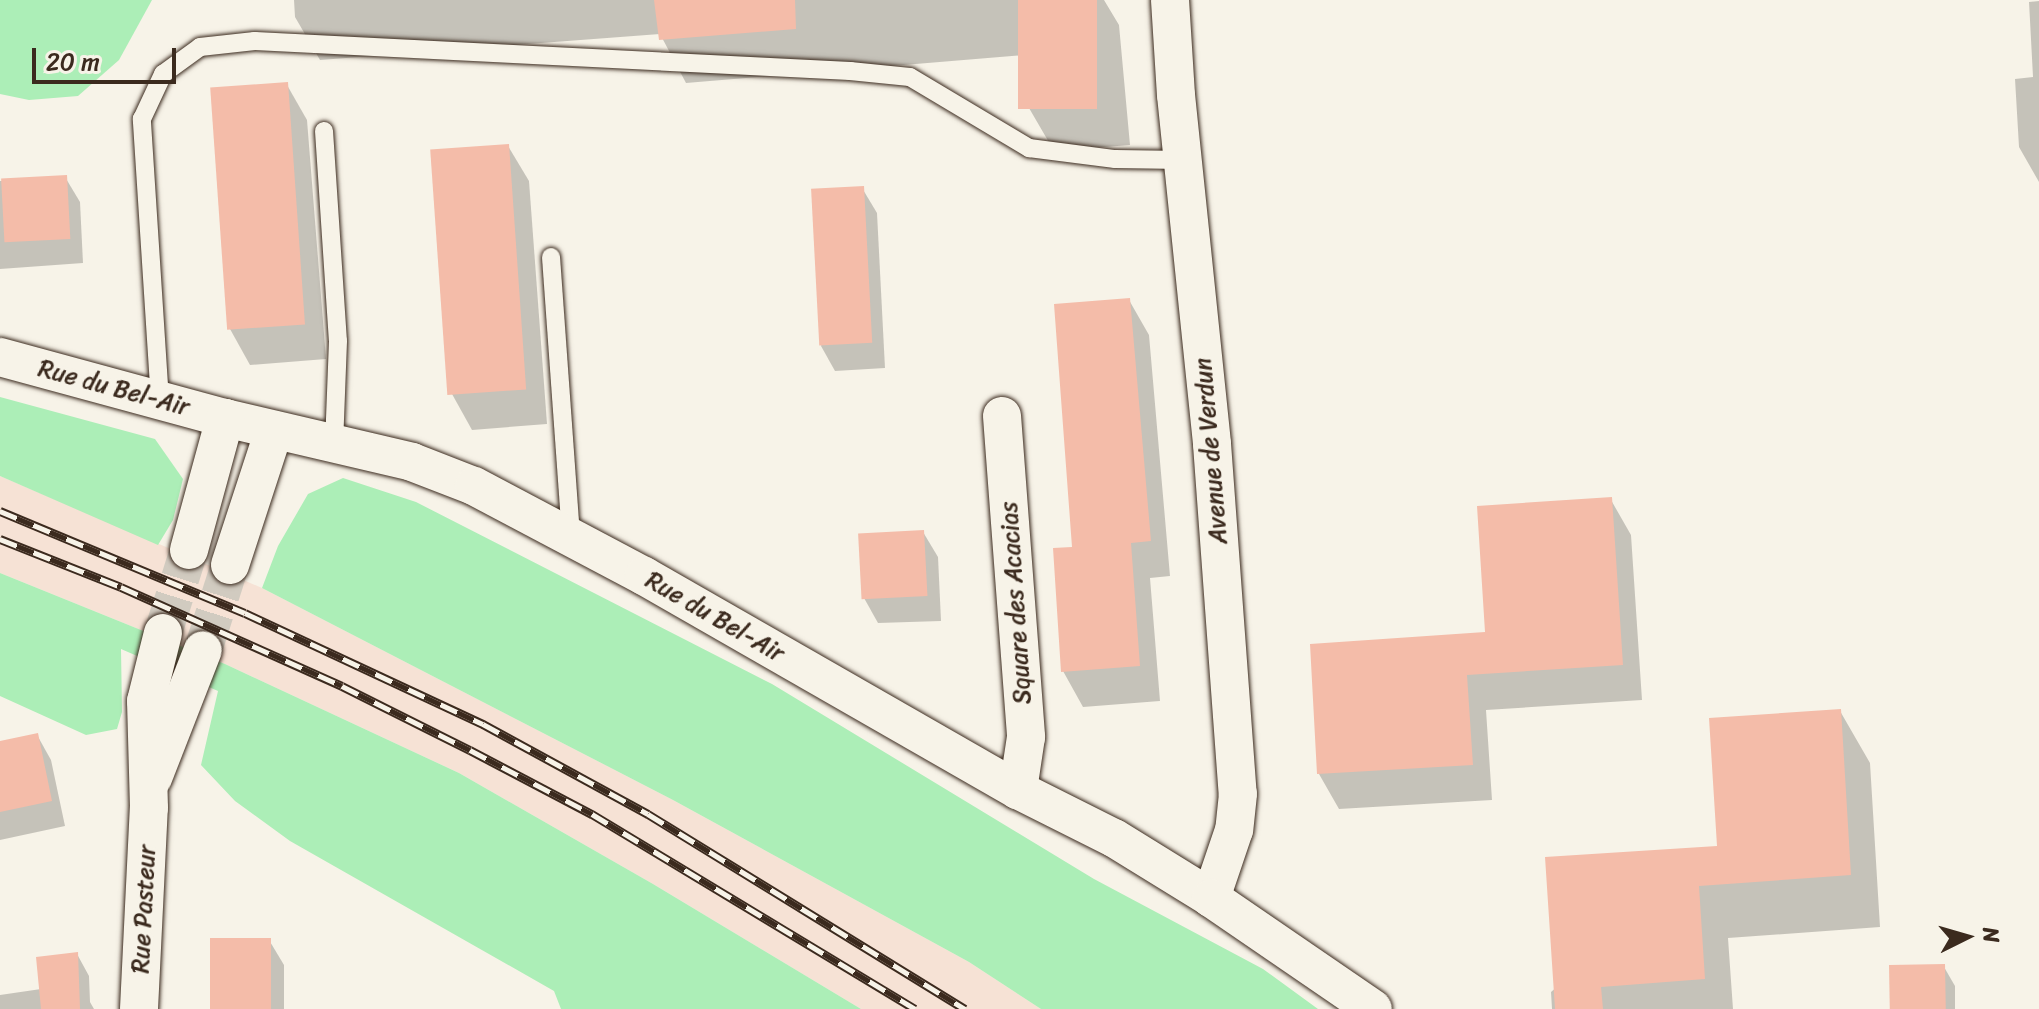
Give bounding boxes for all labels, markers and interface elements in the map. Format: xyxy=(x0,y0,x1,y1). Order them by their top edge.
scale bar xyxy=(36,32,180,82)
text: 20 m xyxy=(46,41,100,83)
street label: Rue du Bel-Air xyxy=(35,354,193,422)
street label: Avenue de Verdun xyxy=(1189,357,1233,545)
street label: Square des Acacias xyxy=(995,501,1037,705)
street label: Rue du Bel-Air xyxy=(640,566,790,668)
street label: Rue Pasteur xyxy=(126,844,162,974)
north arrow xyxy=(1927,897,2007,977)
text: N xyxy=(1971,926,2011,944)

